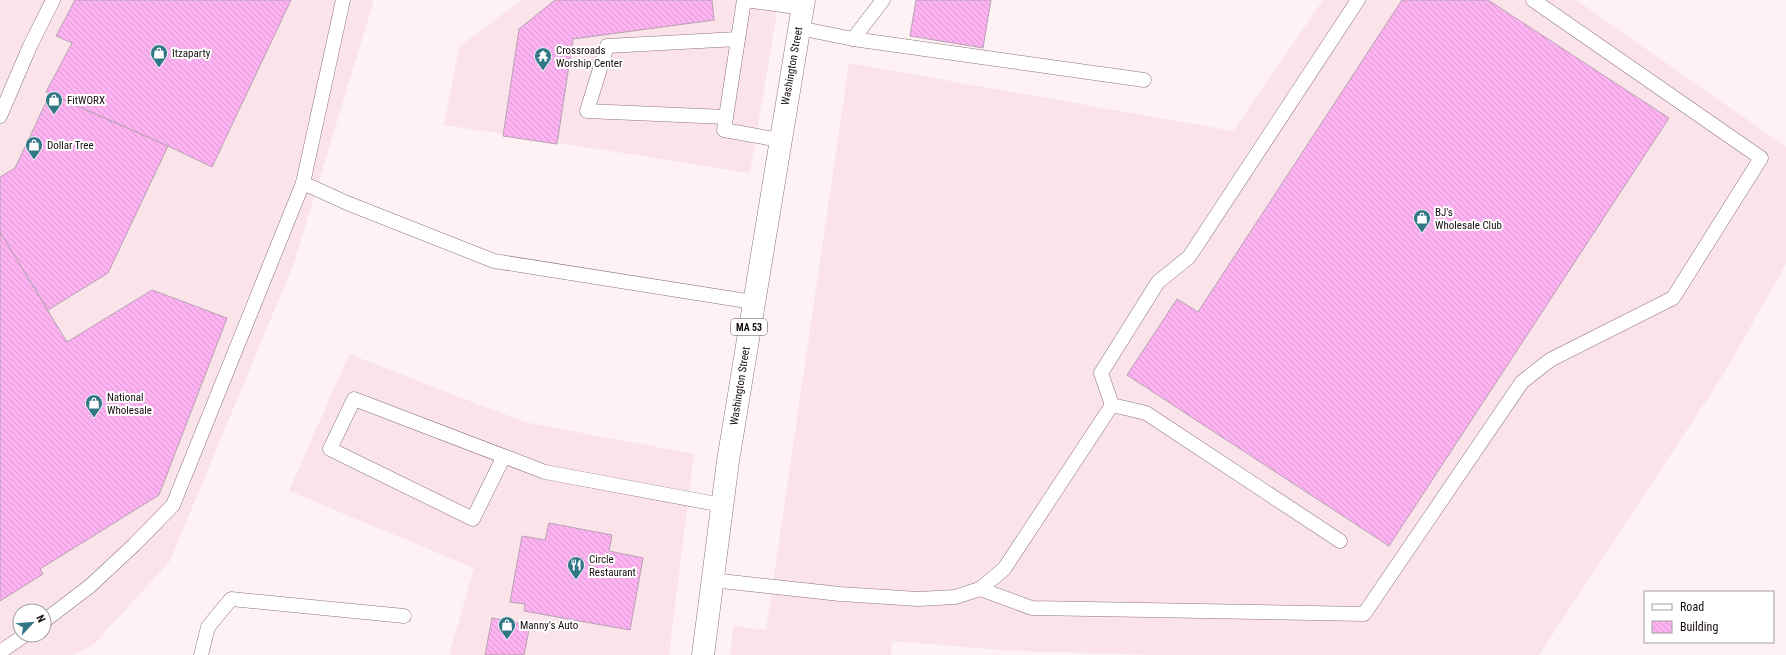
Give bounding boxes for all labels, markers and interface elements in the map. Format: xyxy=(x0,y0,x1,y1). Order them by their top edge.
street label: Washington Street xyxy=(779,26,805,106)
shop icon: Itzaparty xyxy=(149,43,169,68)
place label: Crossroads Worship Center xyxy=(556,44,623,70)
temple icon: Crossroads Worship Center xyxy=(533,46,553,71)
place label: Itzaparty xyxy=(172,47,211,60)
shop icon: FitWORX xyxy=(44,90,64,115)
place label: FitWORX xyxy=(67,94,105,107)
shop icon: Dollar Tree xyxy=(24,135,44,160)
place label: Dollar Tree xyxy=(47,139,94,152)
place label: BJ's Wholesale Club xyxy=(1435,206,1502,232)
shop icon: BJ's Wholesale Club xyxy=(1412,208,1432,233)
road number: MA 53 xyxy=(731,319,767,335)
street label: Washington Street xyxy=(727,346,753,426)
place label: National Wholesale xyxy=(107,391,152,417)
shop icon: National Wholesale xyxy=(84,393,104,418)
place label: Circle Restaurant xyxy=(589,553,636,579)
restaurant icon: Circle Restaurant xyxy=(566,555,586,580)
legend xyxy=(1644,591,1774,643)
text: Road xyxy=(1680,600,1704,614)
north arrow xyxy=(12,603,52,643)
text: N xyxy=(33,613,48,625)
shop icon: Manny's Auto xyxy=(497,615,517,640)
place label: Manny's Auto xyxy=(520,619,579,632)
text: Building xyxy=(1680,620,1718,634)

